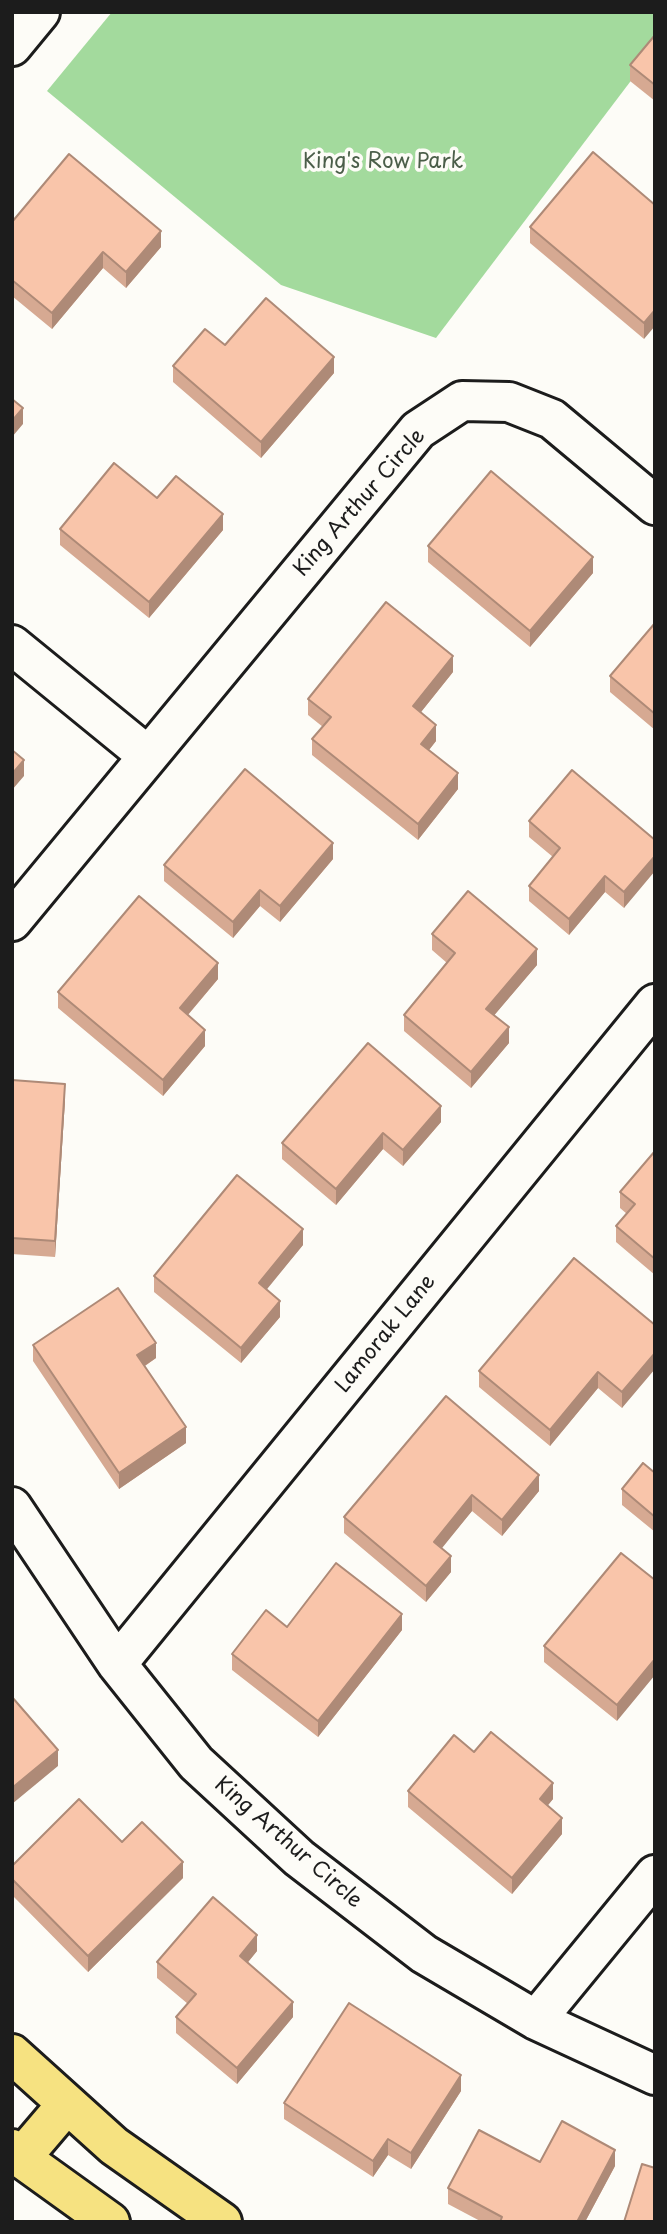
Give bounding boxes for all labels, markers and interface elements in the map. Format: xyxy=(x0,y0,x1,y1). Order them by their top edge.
park label: King's Row Park xyxy=(303,149,463,175)
street label: King Arthur Circle xyxy=(289,424,431,582)
street label: Lamorak Lane xyxy=(331,1270,441,1398)
street label: King Arthur Circle xyxy=(209,1772,367,1914)

